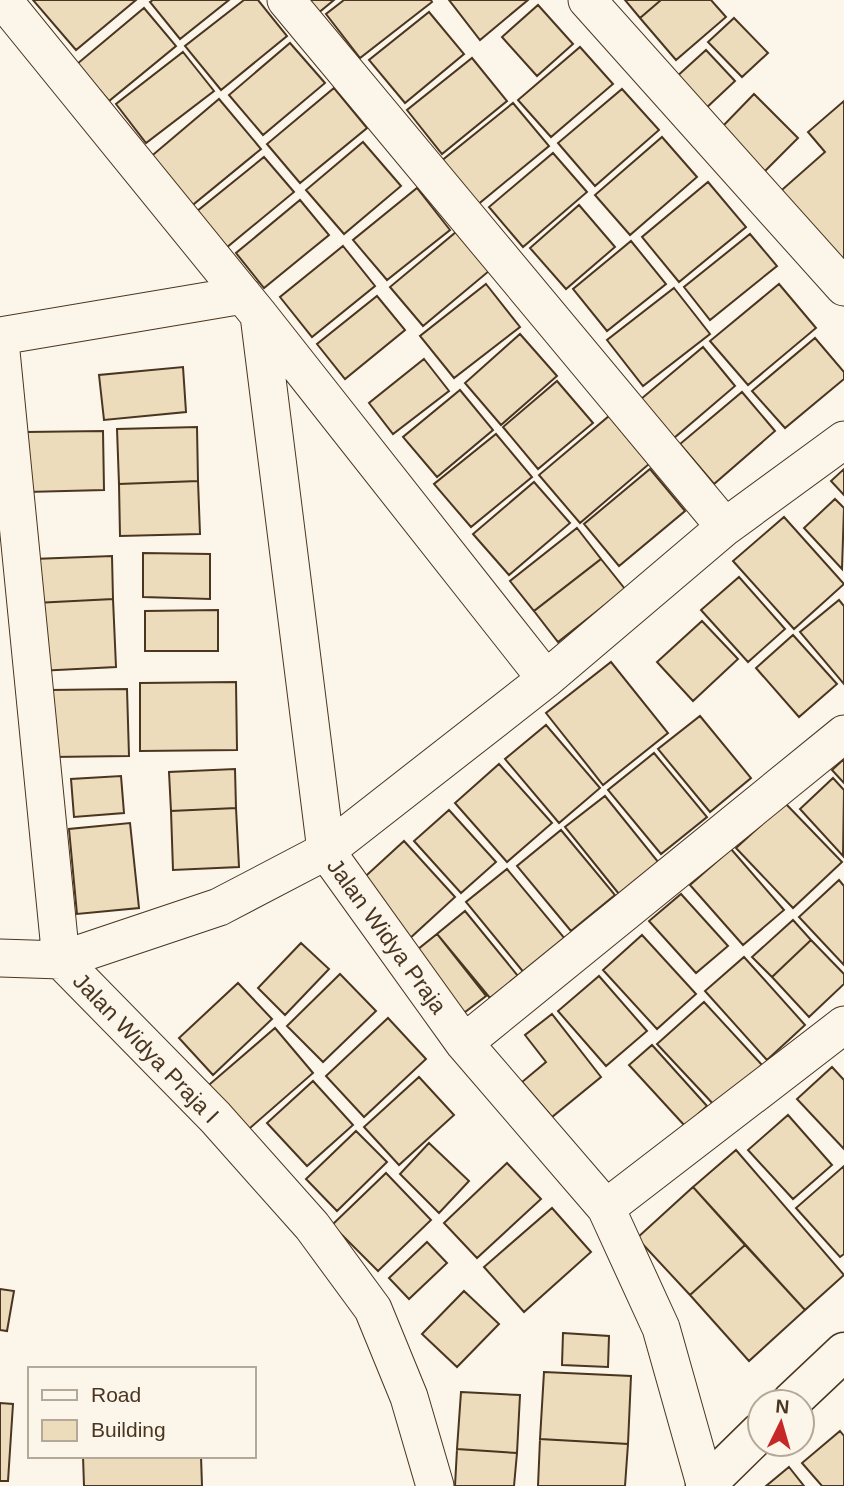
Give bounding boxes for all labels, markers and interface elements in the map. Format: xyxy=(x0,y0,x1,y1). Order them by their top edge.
street label: Jalan Widya Praja xyxy=(322,853,452,1019)
street label: Jalan Widya Praja I xyxy=(68,968,224,1128)
legend xyxy=(28,1367,256,1458)
text: Road xyxy=(91,1383,141,1406)
north arrow xyxy=(746,1388,816,1458)
text: N xyxy=(775,1396,790,1418)
text: Building xyxy=(91,1418,166,1441)

